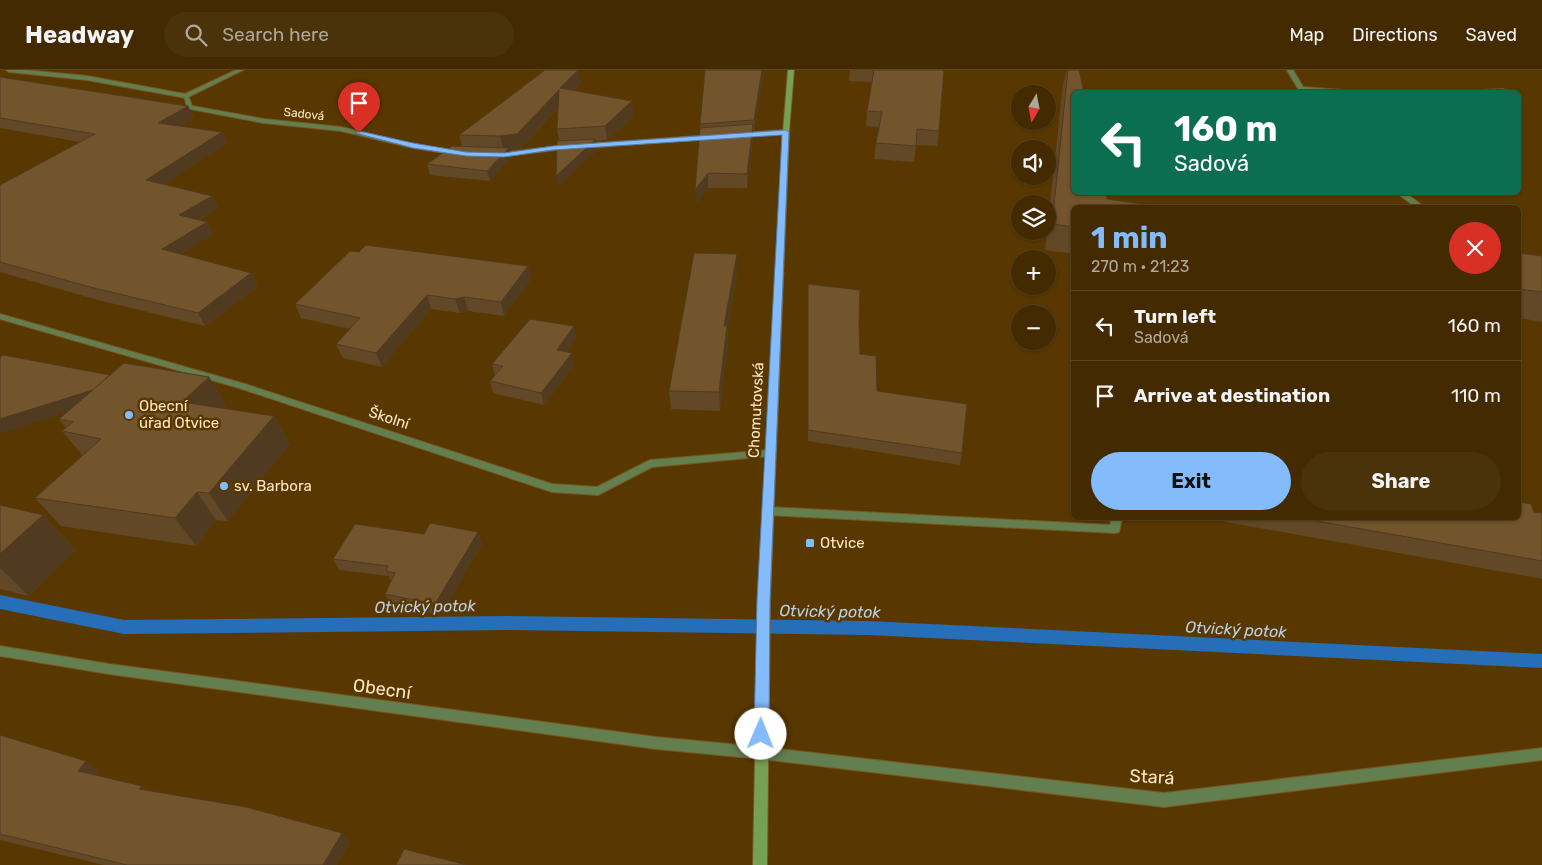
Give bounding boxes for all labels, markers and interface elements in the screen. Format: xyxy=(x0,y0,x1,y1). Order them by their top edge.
search box xyxy=(164,12,514,57)
text: Headway xyxy=(25,21,134,49)
icon: search xyxy=(182,21,210,49)
text: Search here xyxy=(222,23,329,46)
text: Map xyxy=(1289,24,1324,46)
text: Directions xyxy=(1352,24,1438,46)
text: Saved xyxy=(1466,24,1517,46)
pin xyxy=(338,82,380,133)
north arrow xyxy=(1011,85,1056,130)
map controls xyxy=(1011,85,1056,350)
icon: arrive xyxy=(345,89,373,117)
street label: Sadová xyxy=(283,105,325,123)
text: 160 m xyxy=(1174,108,1278,150)
icon: left xyxy=(1091,110,1156,175)
button: sound xyxy=(1011,140,1056,185)
text: Sadová xyxy=(1174,150,1249,177)
button: layers xyxy=(1011,195,1056,240)
text: 1 min xyxy=(1091,220,1168,256)
button: close xyxy=(1449,222,1501,274)
button: + xyxy=(1011,250,1056,295)
text: 270 m · 21:23 xyxy=(1091,257,1189,276)
button: − xyxy=(1011,305,1056,350)
text: Turn left xyxy=(1134,305,1216,328)
icon: left xyxy=(1091,312,1119,340)
text: 160 m xyxy=(1448,314,1501,337)
text: Sadová xyxy=(1134,328,1189,347)
street label: Chomutovská xyxy=(745,362,767,458)
icon: arrive xyxy=(1091,382,1119,410)
text: Arrive at destination xyxy=(1134,384,1330,407)
text: 110 m xyxy=(1451,384,1501,407)
place label: Obecní úřad Otvice xyxy=(139,397,219,432)
street label: Školní xyxy=(366,403,413,433)
marker: Obecní úřad Otvice xyxy=(123,409,135,421)
button: Exit xyxy=(1091,452,1291,510)
button: Share xyxy=(1301,452,1501,510)
place label: sv. Barbora xyxy=(234,477,312,495)
marker: sv. Barbora xyxy=(218,480,230,492)
place label: Otvice xyxy=(820,534,865,552)
marker: Otvice xyxy=(804,537,816,549)
water label: Otvický potok xyxy=(374,596,477,617)
water label: Otvický potok xyxy=(779,601,882,622)
water label: Otvický potok xyxy=(1185,617,1288,642)
street label: Obecní xyxy=(352,674,414,704)
position arrow xyxy=(734,707,786,759)
street label: Stará xyxy=(1129,765,1175,789)

